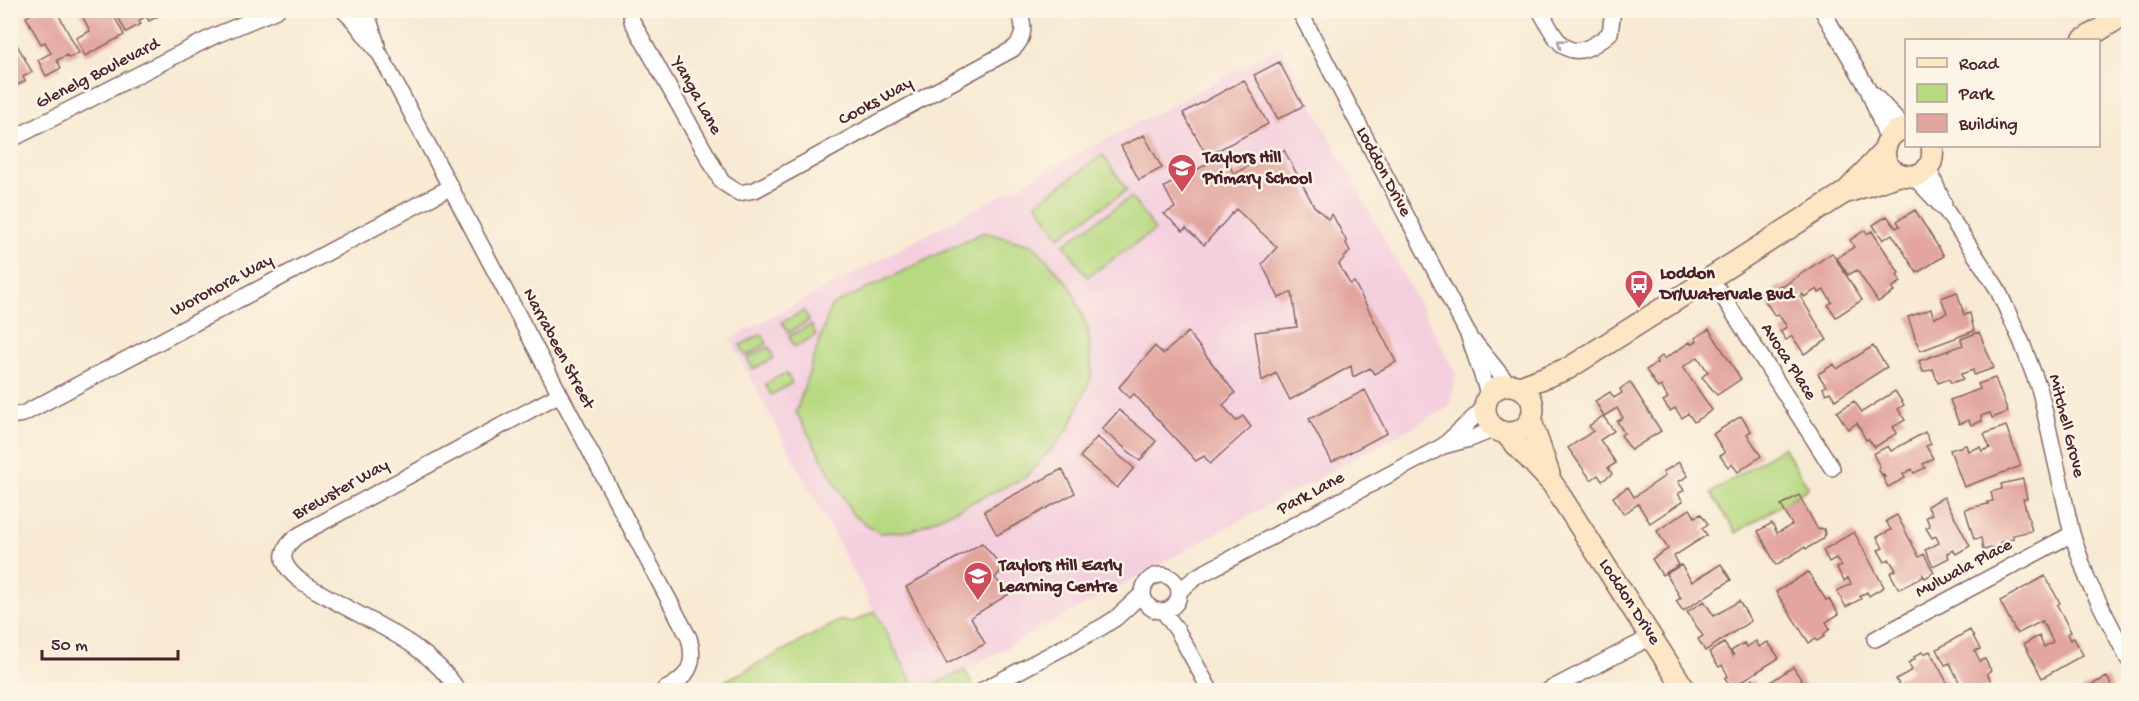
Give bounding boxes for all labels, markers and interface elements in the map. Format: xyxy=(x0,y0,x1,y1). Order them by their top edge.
street label: Glenelg Boulevard xyxy=(33,33,165,114)
one-way arrow xyxy=(1557,39,1568,50)
legend xyxy=(1905,39,2100,147)
street label: Yanga Lane xyxy=(665,52,726,139)
text: Road xyxy=(1959,55,2000,76)
street label: Cooks Way xyxy=(835,73,917,131)
text: Park xyxy=(1958,85,1995,106)
text: Building xyxy=(1958,115,2018,136)
street label: Loddon Drive xyxy=(1351,124,1416,221)
place label: Taylors Hill Primary School xyxy=(1201,148,1312,190)
school or university icon: Taylors Hill Primary School xyxy=(1166,152,1198,194)
street label: Woronora Way xyxy=(167,250,277,322)
place label: Loddon Dr/Watervale Bvd xyxy=(1658,264,1796,306)
bus stop icon: Loddon Dr/Watervale Bvd xyxy=(1623,268,1655,310)
street label: Narrabeen Street xyxy=(517,285,599,414)
street label: Avoca Place xyxy=(1755,320,1821,405)
street label: Mitchell Grove xyxy=(2043,372,2089,480)
street label: Brewster Way xyxy=(288,455,393,526)
street label: Park Lane xyxy=(1273,467,1349,521)
street label: Mulwala Place xyxy=(1912,534,2017,603)
street label: Loddon Drive xyxy=(1593,555,1665,650)
place label: Taylors Hill Early Learning Centre xyxy=(997,556,1122,598)
school or university icon: Taylors Hill Early Learning Centre xyxy=(962,560,994,602)
scale bar xyxy=(42,623,178,661)
text: 50 m xyxy=(51,636,88,657)

